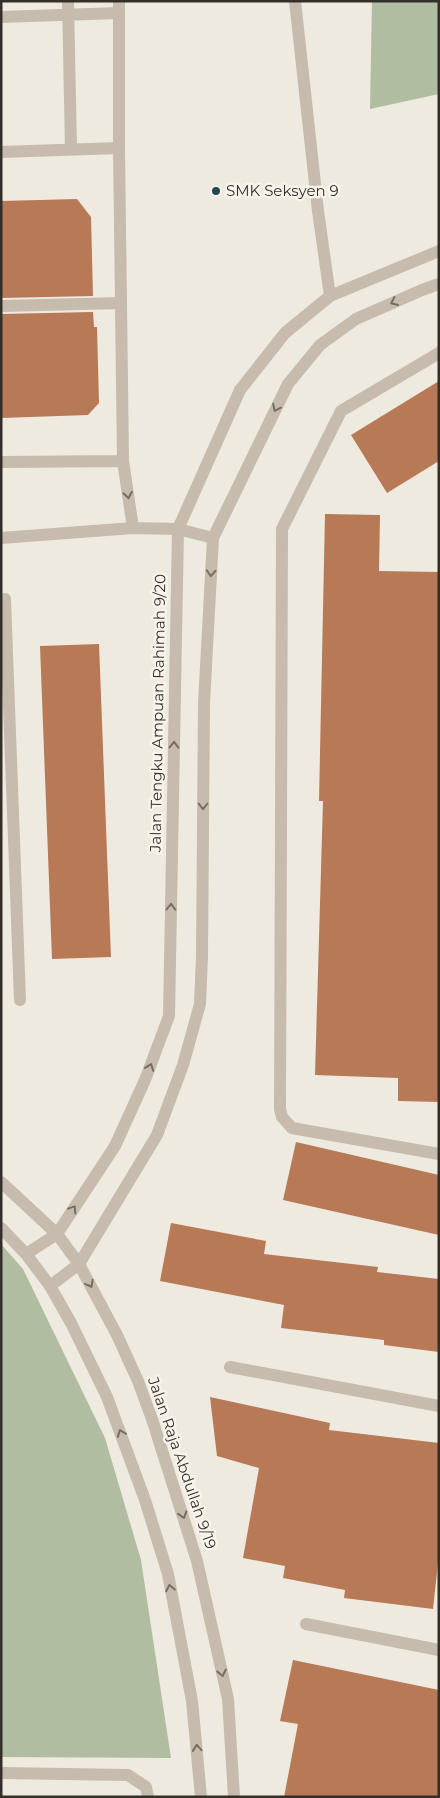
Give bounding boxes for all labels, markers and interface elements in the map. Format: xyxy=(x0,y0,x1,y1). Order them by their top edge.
place label: SMK Seksyen 9 xyxy=(226,181,339,200)
marker: SMK Seksyen 9 xyxy=(210,185,222,197)
one-way arrow xyxy=(390,296,399,307)
one-way arrow xyxy=(272,403,282,412)
one-way arrow xyxy=(123,490,133,499)
one-way arrow xyxy=(205,570,216,578)
street label: Jalan Tengku Ampuan Rahimah 9/20 xyxy=(146,574,169,853)
one-way arrow xyxy=(169,741,179,748)
one-way arrow xyxy=(198,802,208,810)
one-way arrow xyxy=(166,903,176,911)
one-way arrow xyxy=(144,1063,154,1071)
one-way arrow xyxy=(67,1205,76,1215)
one-way arrow xyxy=(84,1279,94,1288)
street label: Jalan Raja Abdullah 9/19 xyxy=(144,1373,221,1551)
one-way arrow xyxy=(117,1429,127,1438)
one-way arrow xyxy=(178,1511,188,1519)
one-way arrow xyxy=(166,1584,176,1592)
one-way arrow xyxy=(216,1669,227,1677)
one-way arrow xyxy=(192,1744,203,1752)

